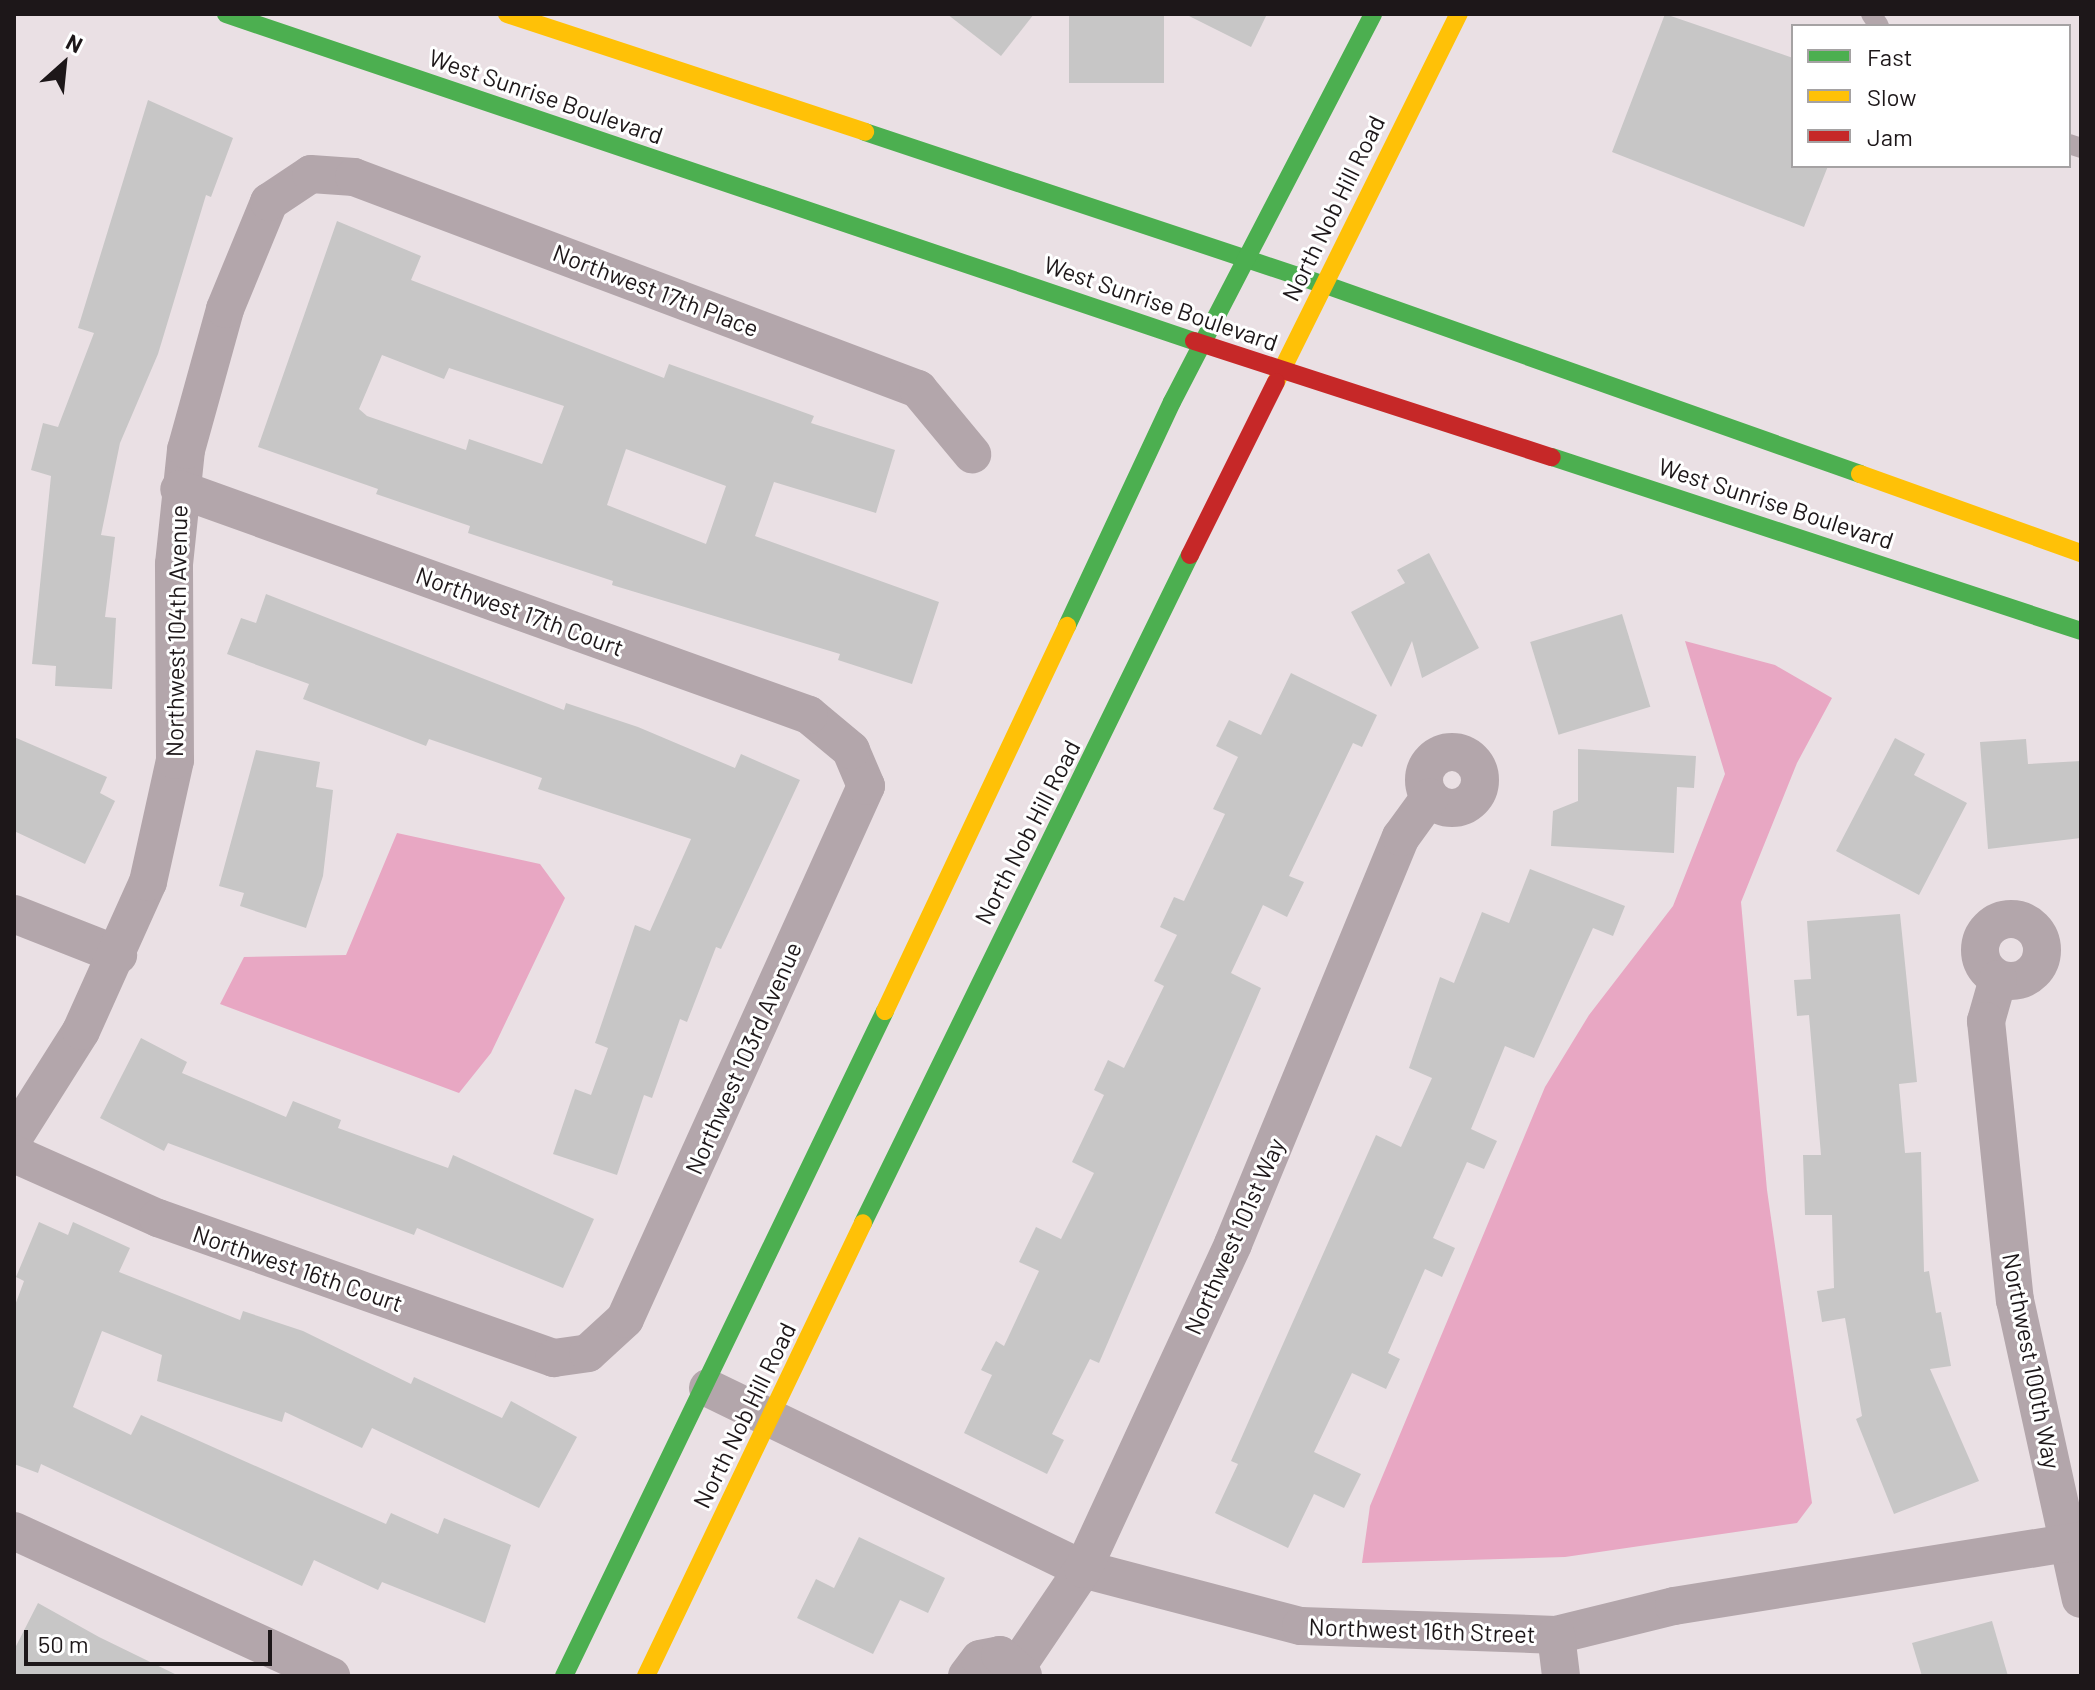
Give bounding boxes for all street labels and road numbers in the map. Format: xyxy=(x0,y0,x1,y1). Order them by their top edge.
street label: West Sunrise Boulevard xyxy=(425,42,667,150)
street label: North Nob Hill Road xyxy=(1276,111,1390,305)
street label: Northwest 17th Place xyxy=(549,238,763,342)
street label: West Sunrise Boulevard xyxy=(1040,249,1282,357)
street label: West Sunrise Boulevard xyxy=(1655,451,1897,555)
street label: Northwest 104th Avenue xyxy=(159,505,193,757)
street label: Northwest 17th Court xyxy=(412,560,628,662)
street label: North Nob Hill Road xyxy=(968,735,1086,929)
street label: Northwest 103rd Avenue xyxy=(679,937,807,1179)
street label: Northwest 101st Way xyxy=(1178,1133,1290,1339)
street label: Northwest 16th Court xyxy=(189,1219,407,1317)
street label: Northwest 100th Way xyxy=(1997,1251,2067,1471)
street label: North Nob Hill Road xyxy=(687,1318,801,1512)
street label: Northwest 16th Street xyxy=(1308,1612,1536,1648)

